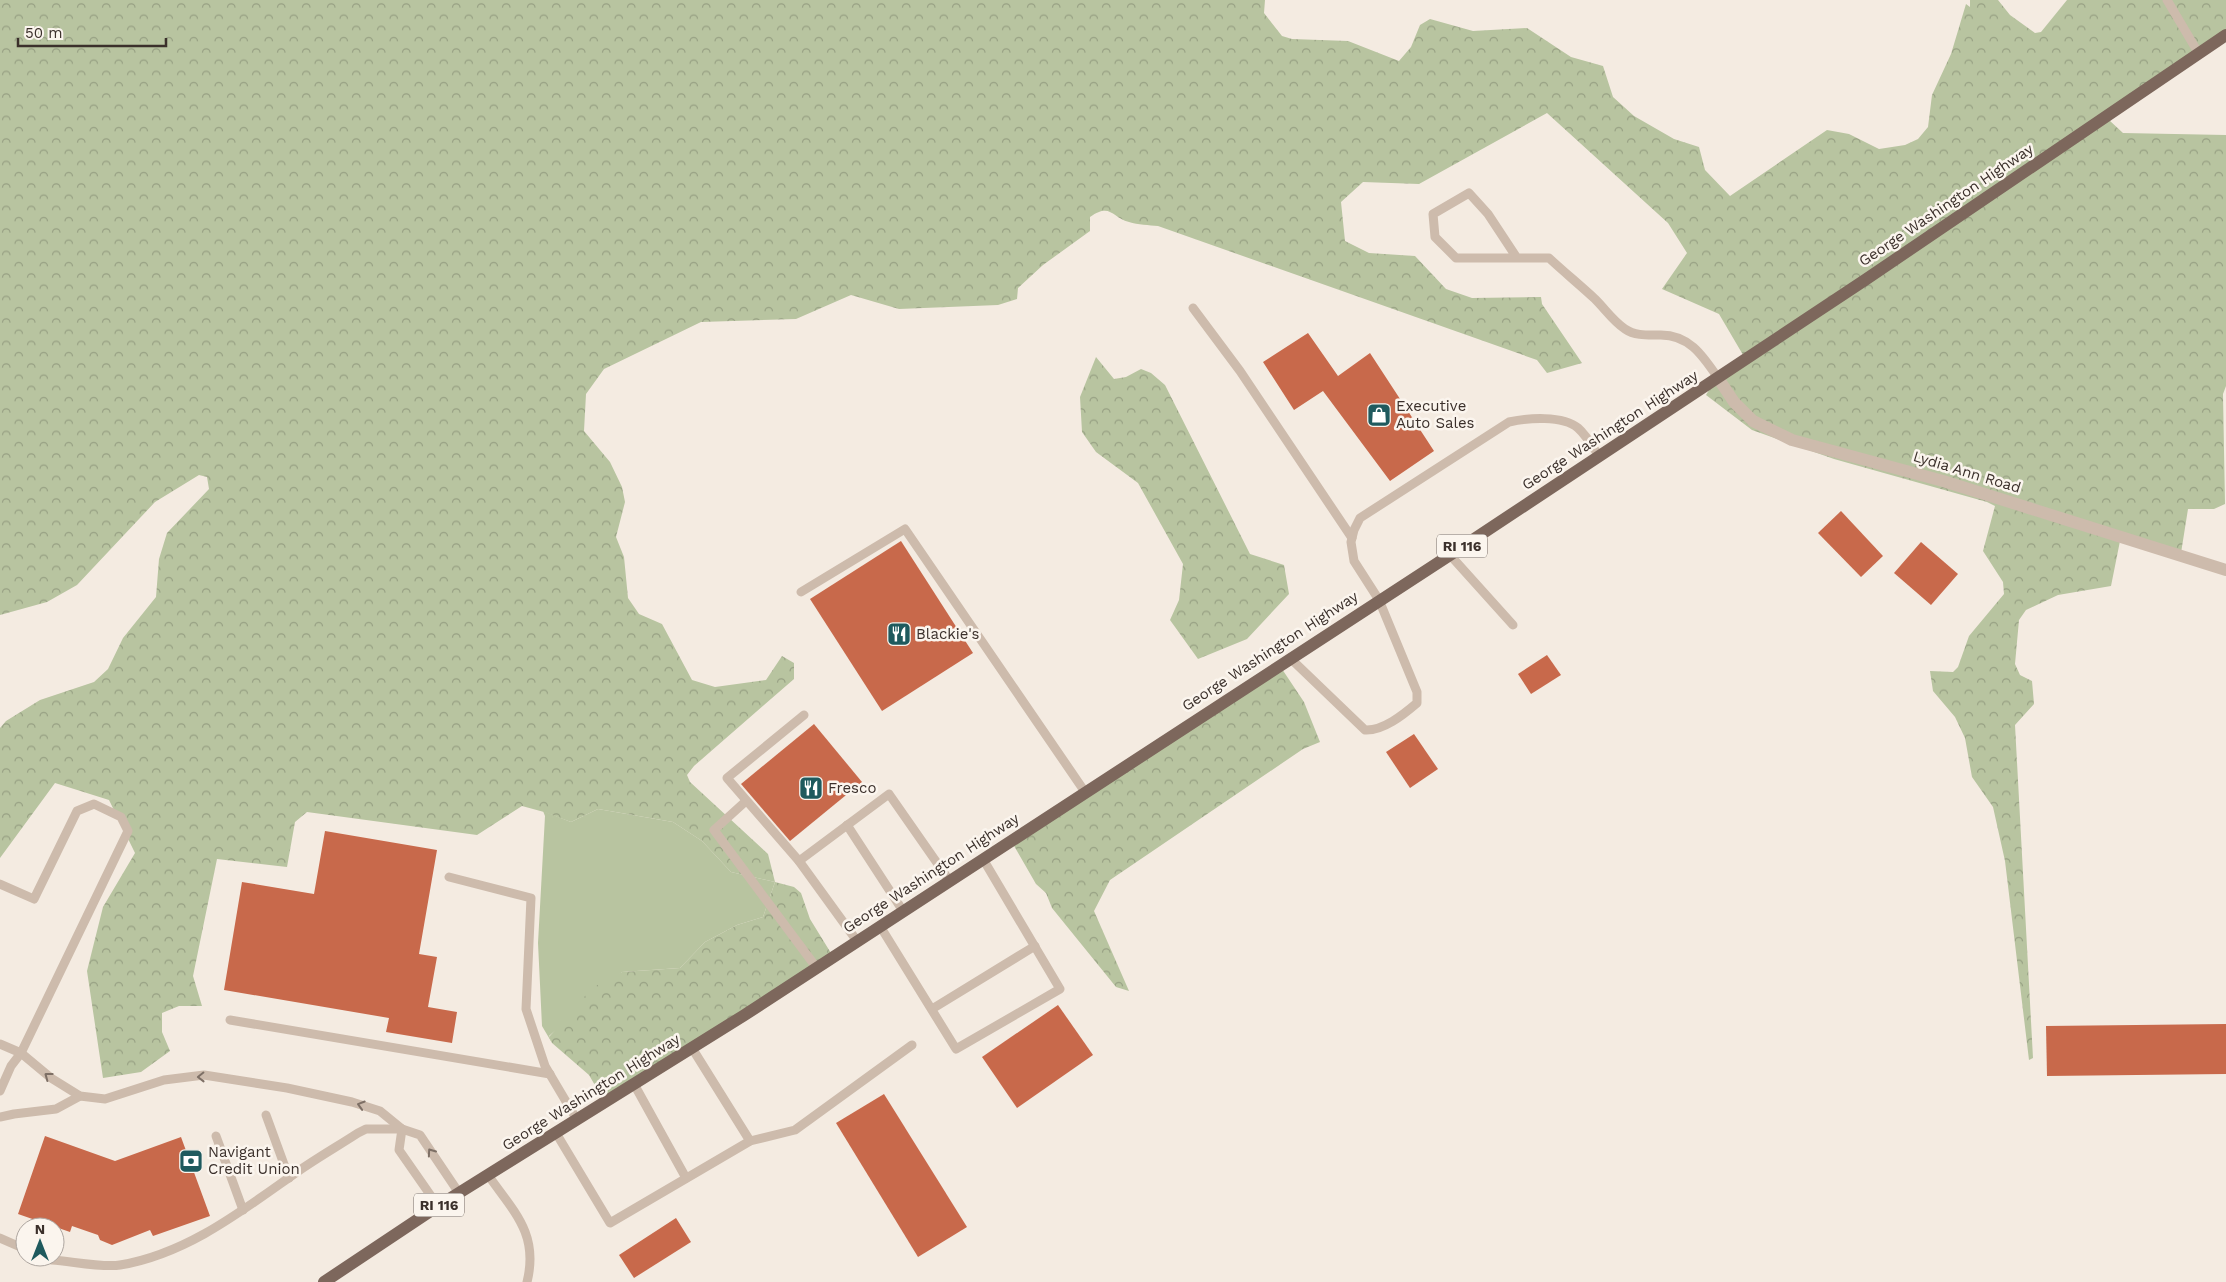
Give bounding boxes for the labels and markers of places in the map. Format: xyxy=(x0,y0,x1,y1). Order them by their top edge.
place label: Executive Auto Sales xyxy=(1396,397,1475,432)
shop icon: Executive Auto Sales xyxy=(1366,402,1392,428)
restaurant icon: Blackie's xyxy=(886,621,912,647)
place label: Blackie's xyxy=(916,625,980,643)
restaurant icon: Fresco xyxy=(798,775,824,801)
place label: Fresco xyxy=(828,779,876,797)
place label: Navigant Credit Union xyxy=(208,1143,300,1178)
bank icon: Navigant Credit Union xyxy=(178,1148,204,1174)

